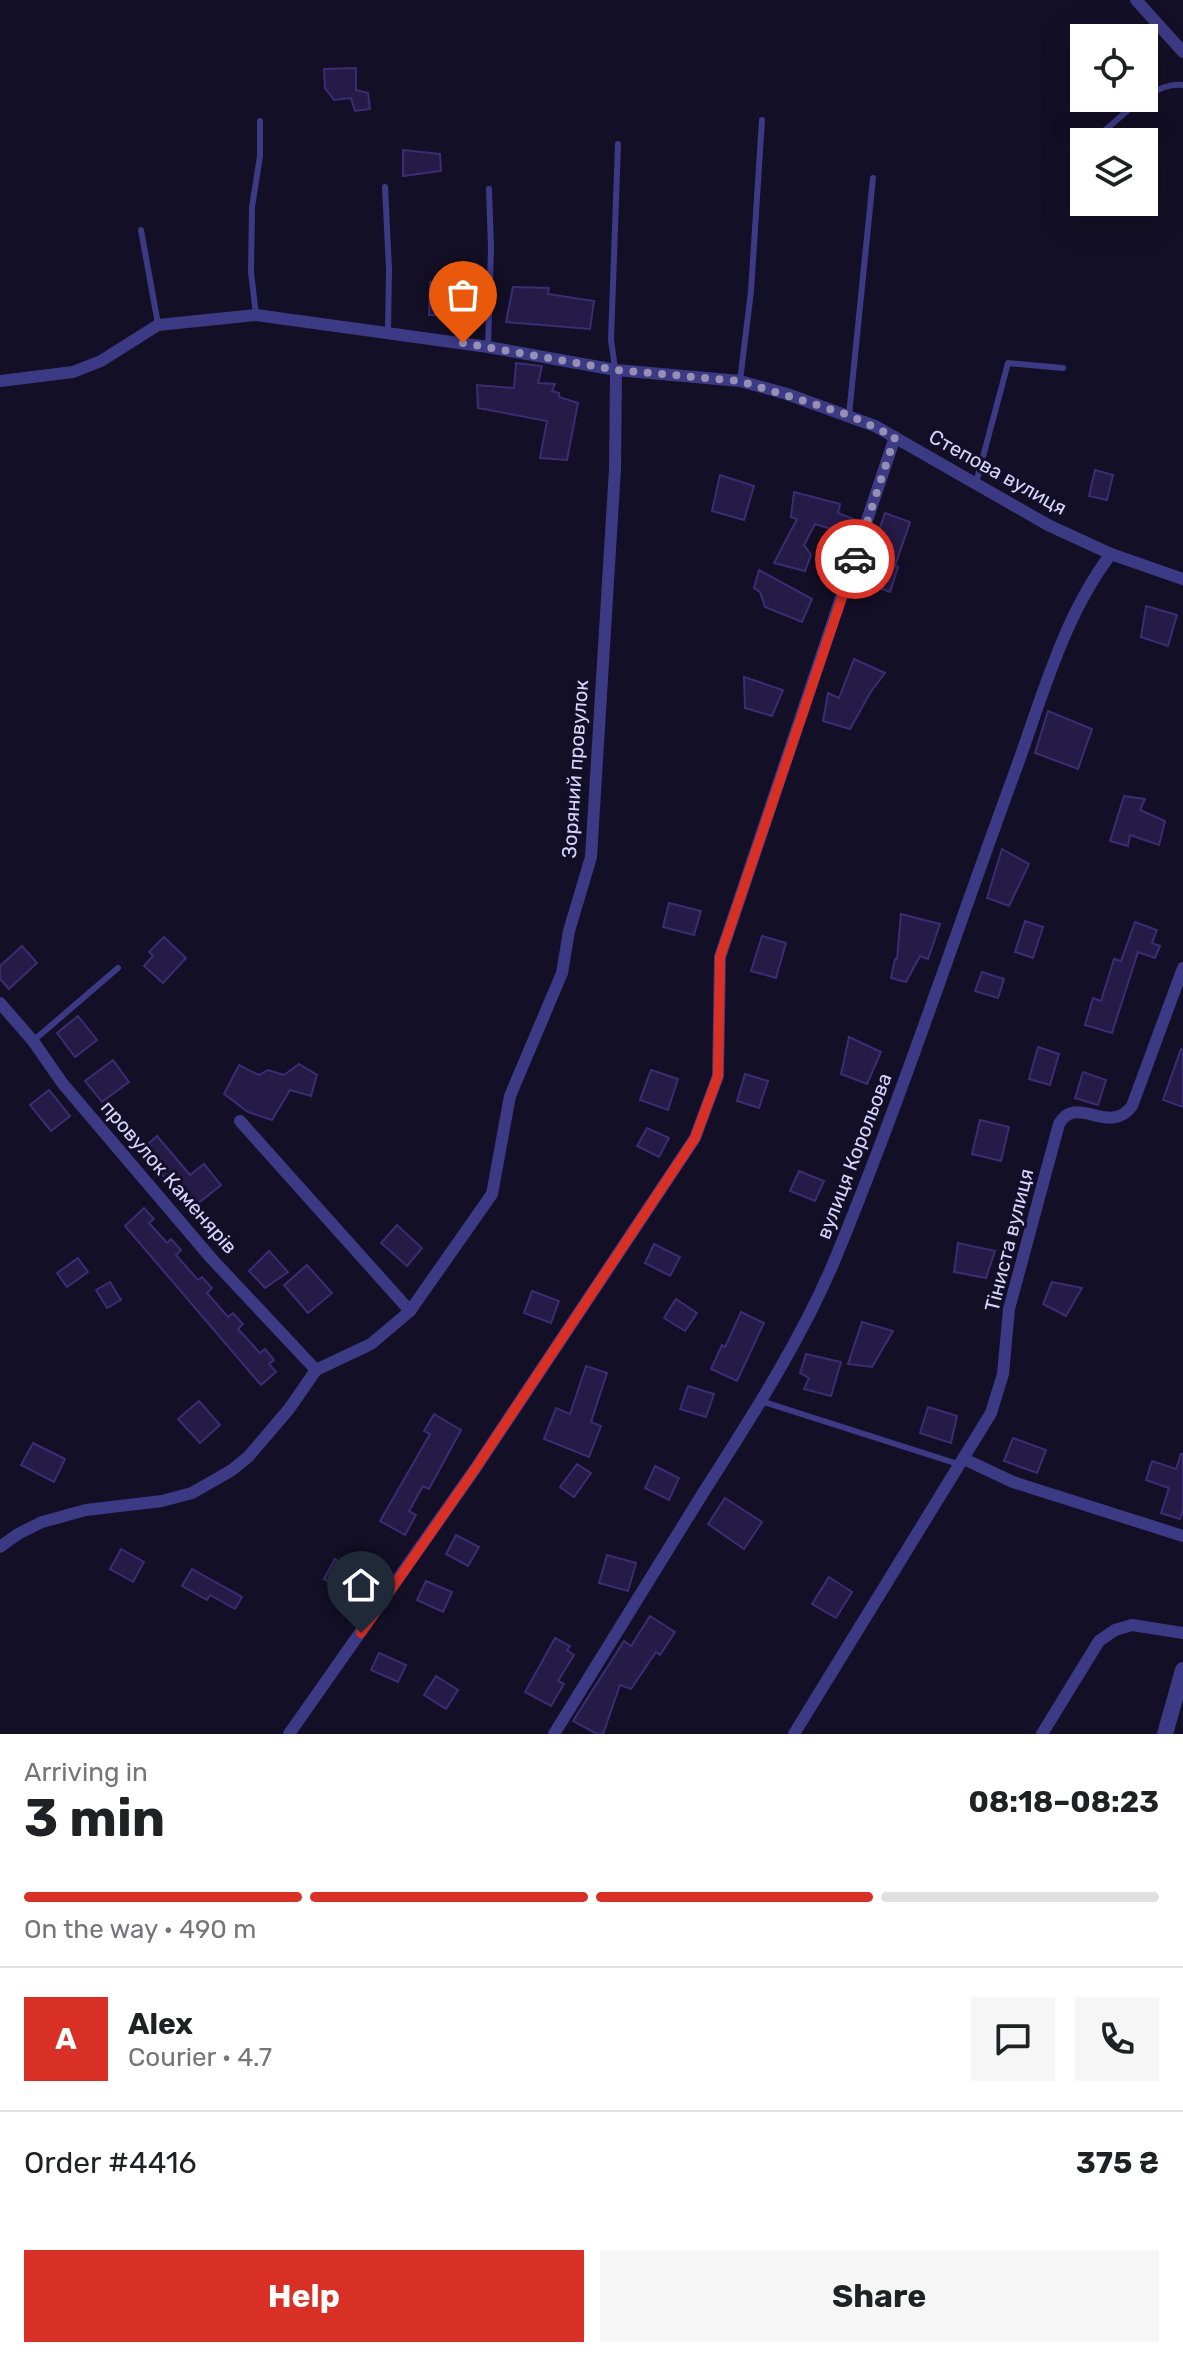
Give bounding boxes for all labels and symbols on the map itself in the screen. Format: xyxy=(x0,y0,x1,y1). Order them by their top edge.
pin xyxy=(429,261,497,343)
street label: Степова вулиця xyxy=(925,424,1071,520)
courier xyxy=(815,519,895,599)
street label: Зоряний провулок xyxy=(557,679,593,859)
street label: вулиця Корольова xyxy=(811,1070,897,1242)
street label: провулок Каменярів xyxy=(96,1095,242,1259)
street label: Тіниста вулиця xyxy=(980,1166,1038,1314)
pin xyxy=(327,1551,395,1633)

